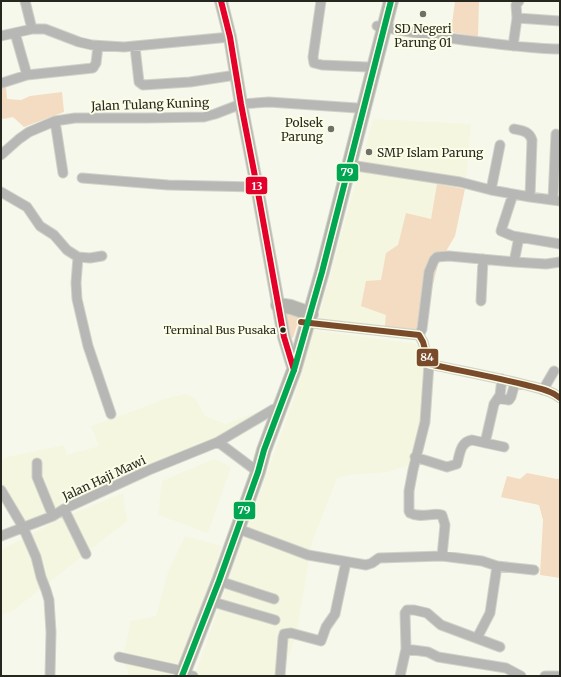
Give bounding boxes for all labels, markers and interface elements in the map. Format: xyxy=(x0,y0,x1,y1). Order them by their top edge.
marker: SD Negeri Parung 01 xyxy=(418,9,428,19)
place label: SD Negeri Parung 01 xyxy=(394,21,452,50)
street label: Jalan Tulang Kuning xyxy=(90,94,210,114)
place label: Polsek Parung xyxy=(281,115,324,144)
marker: Polsek Parung xyxy=(326,124,336,134)
place label: SMP Islam Parung xyxy=(377,145,484,160)
marker: SMP Islam Parung xyxy=(364,147,374,157)
line badge: 79 xyxy=(336,163,359,182)
text: 79 xyxy=(340,165,354,179)
line badge: 13 xyxy=(245,176,268,195)
text: 13 xyxy=(251,179,263,193)
place label: Terminal Bus Pusaka xyxy=(164,323,276,337)
marker: Terminal Bus Pusaka xyxy=(278,325,288,335)
line badge: 84 xyxy=(416,348,439,367)
text: 84 xyxy=(420,350,434,364)
street label: Jalan Haji Mawi xyxy=(59,452,148,504)
line badge: 79 xyxy=(233,501,256,520)
text: 79 xyxy=(237,503,251,517)

